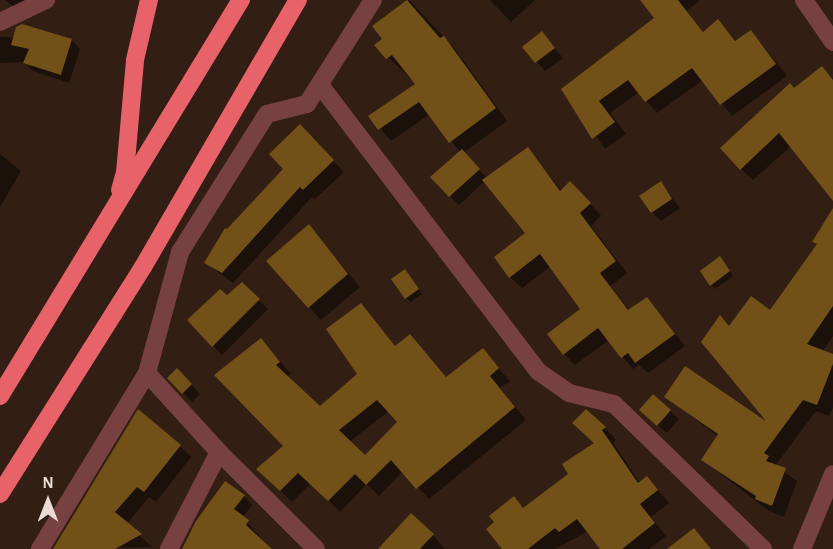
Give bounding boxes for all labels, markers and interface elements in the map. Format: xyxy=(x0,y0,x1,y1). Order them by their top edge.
north arrow xyxy=(18,471,78,531)
text: N xyxy=(42,475,54,491)

